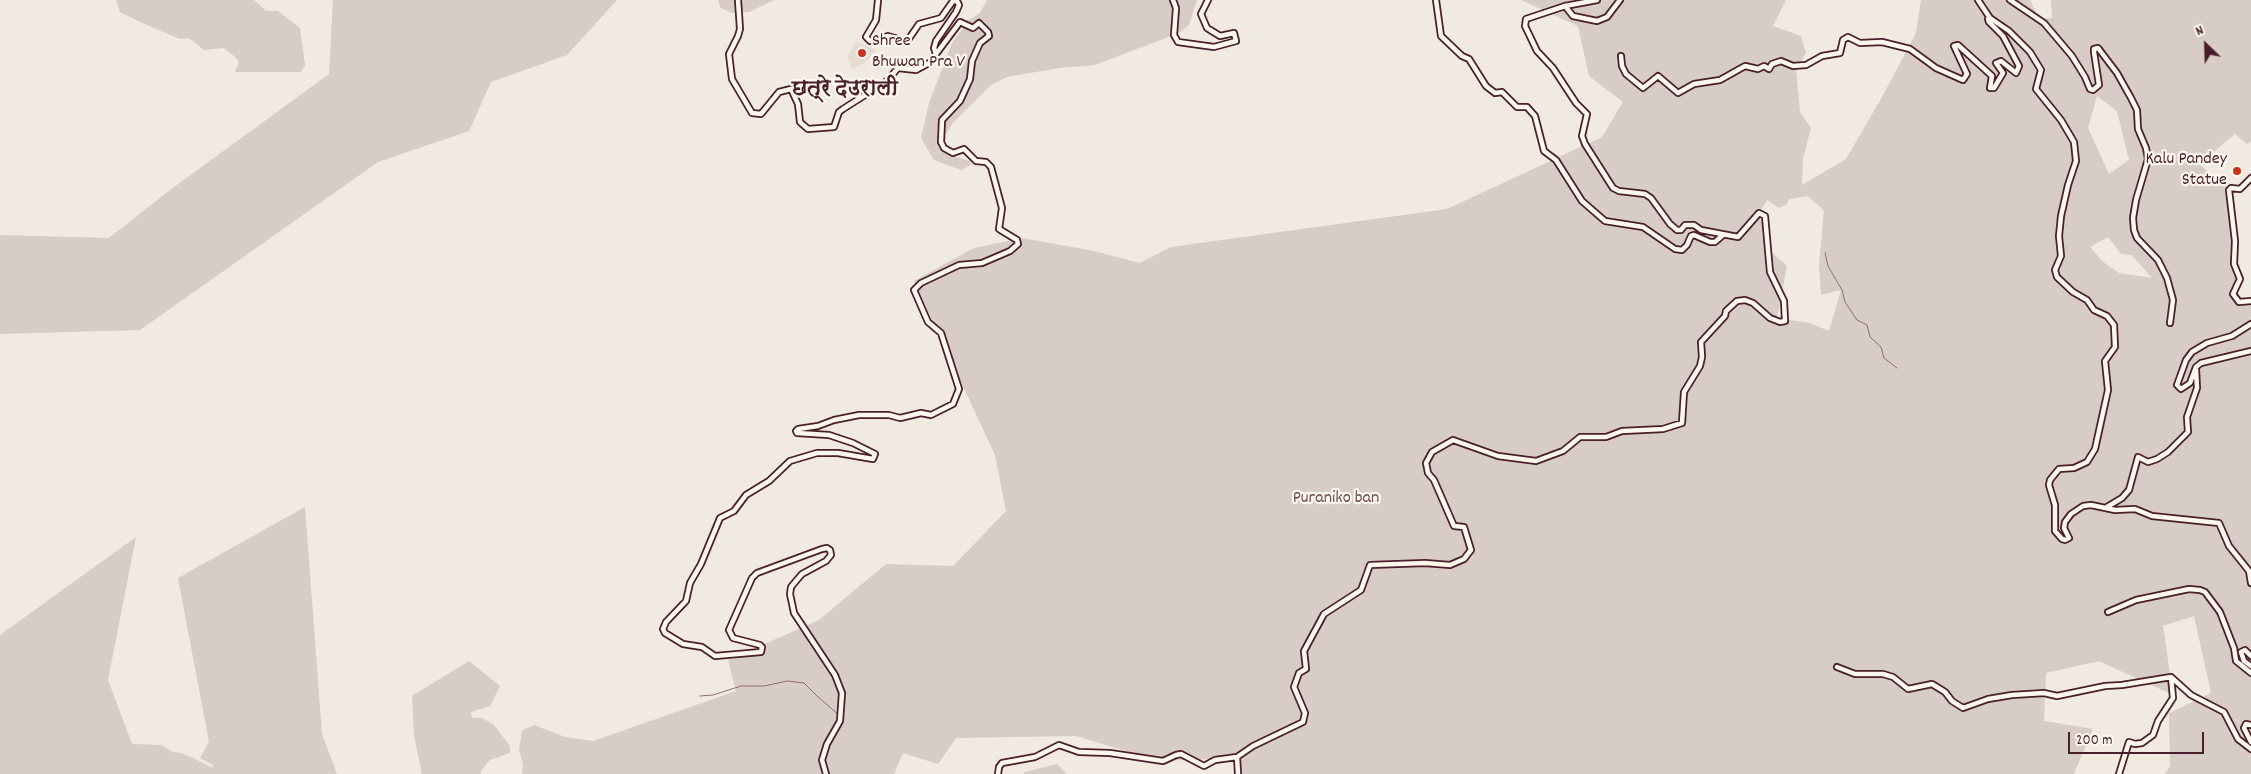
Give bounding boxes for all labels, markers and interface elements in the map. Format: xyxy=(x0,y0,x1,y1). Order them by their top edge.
north arrow xyxy=(2181,20,2231,70)
text: N xyxy=(2193,21,2207,42)
place label: Shree Bhuwan Pra V xyxy=(872,32,965,74)
marker: Shree Bhuwan Pra V xyxy=(856,47,868,59)
district label: छत्रे देउराली xyxy=(792,78,898,104)
place label: Kalu Pandey Statue xyxy=(2145,150,2227,192)
marker: Kalu Pandey Statue xyxy=(2231,165,2243,177)
park label: Puraniko ban xyxy=(1293,489,1379,511)
scale bar xyxy=(2071,722,2207,754)
text: 200 m xyxy=(2076,730,2113,752)

